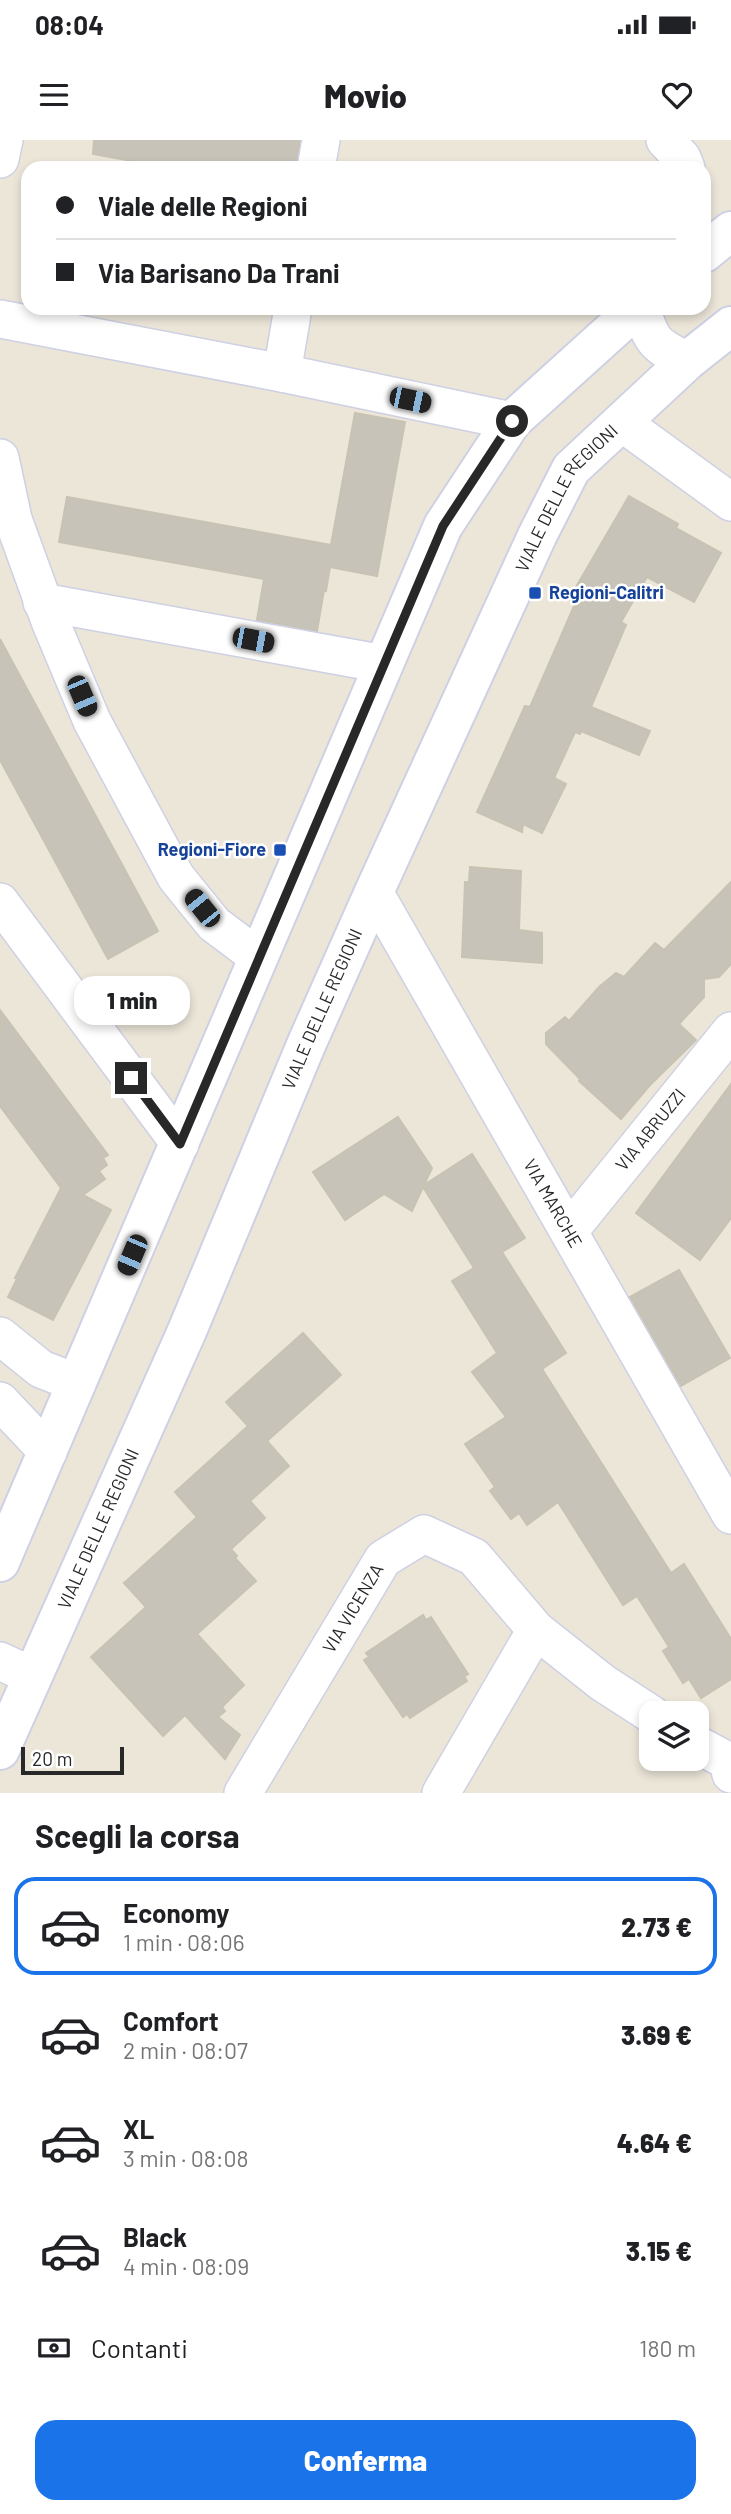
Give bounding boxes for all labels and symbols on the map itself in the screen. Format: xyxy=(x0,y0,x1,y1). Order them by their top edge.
car xyxy=(388,385,433,415)
route start xyxy=(496,405,528,437)
street label: VIALE DELLE REGIONI xyxy=(510,419,622,575)
place label: Regioni-Calitri xyxy=(549,581,664,603)
marker: Regioni-Calitri xyxy=(527,585,543,601)
car xyxy=(231,626,276,654)
car xyxy=(65,673,100,719)
place label: Regioni-Fiore xyxy=(158,838,266,860)
marker: Regioni-Fiore xyxy=(272,842,288,858)
car xyxy=(181,885,224,931)
street label: VIALE DELLE REGIONI xyxy=(277,925,366,1093)
callout: 1 min xyxy=(73,976,189,1026)
route end xyxy=(115,1062,147,1094)
street label: VIA ABRUZZI xyxy=(610,1084,690,1175)
street label: VIA MARCHE xyxy=(519,1155,587,1251)
car xyxy=(115,1232,150,1278)
street label: VIALE DELLE REGIONI xyxy=(52,1445,143,1612)
street label: VIA VICENZA xyxy=(317,1559,388,1657)
scale bar xyxy=(21,1744,124,1776)

